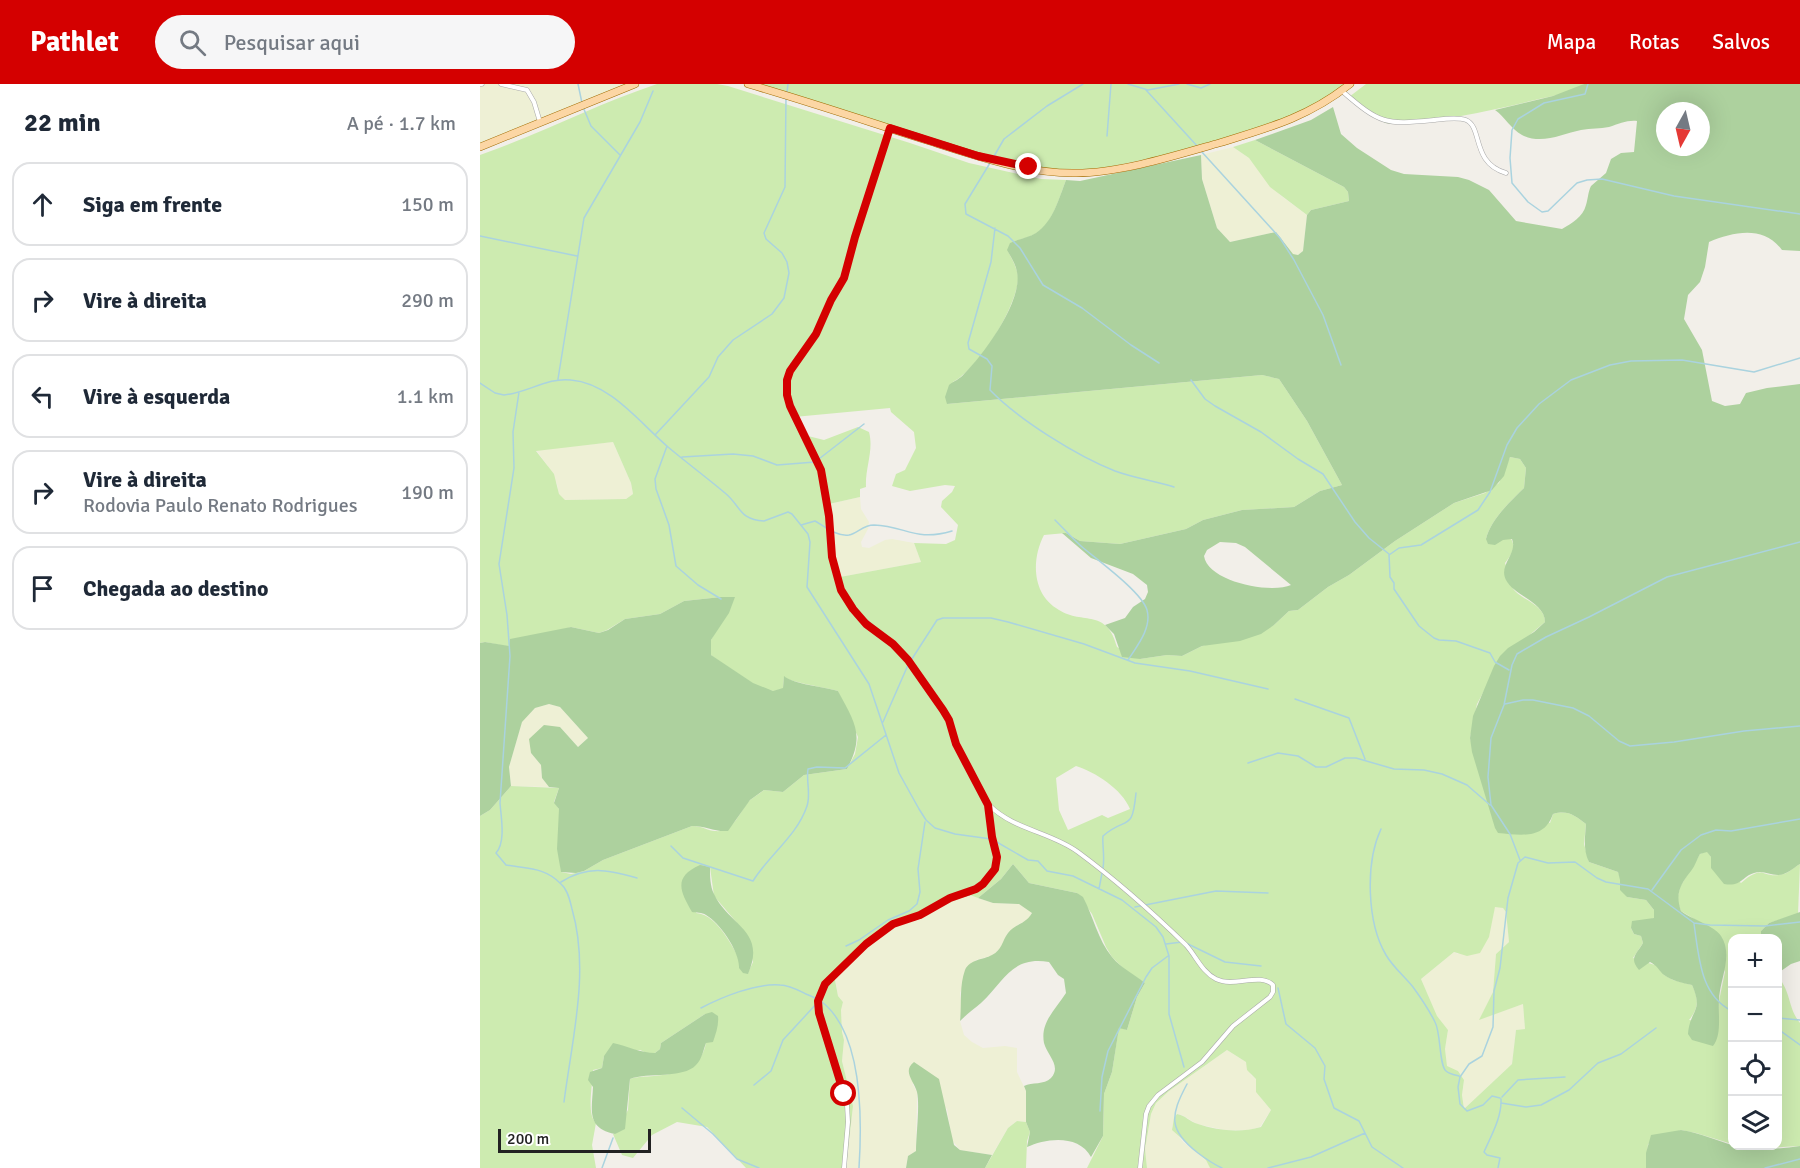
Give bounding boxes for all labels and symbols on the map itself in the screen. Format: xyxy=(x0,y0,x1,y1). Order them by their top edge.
north arrow xyxy=(1656,102,1710,156)
route end xyxy=(1015,153,1041,179)
route start xyxy=(830,1080,856,1106)
scale bar xyxy=(498,1126,651,1154)

